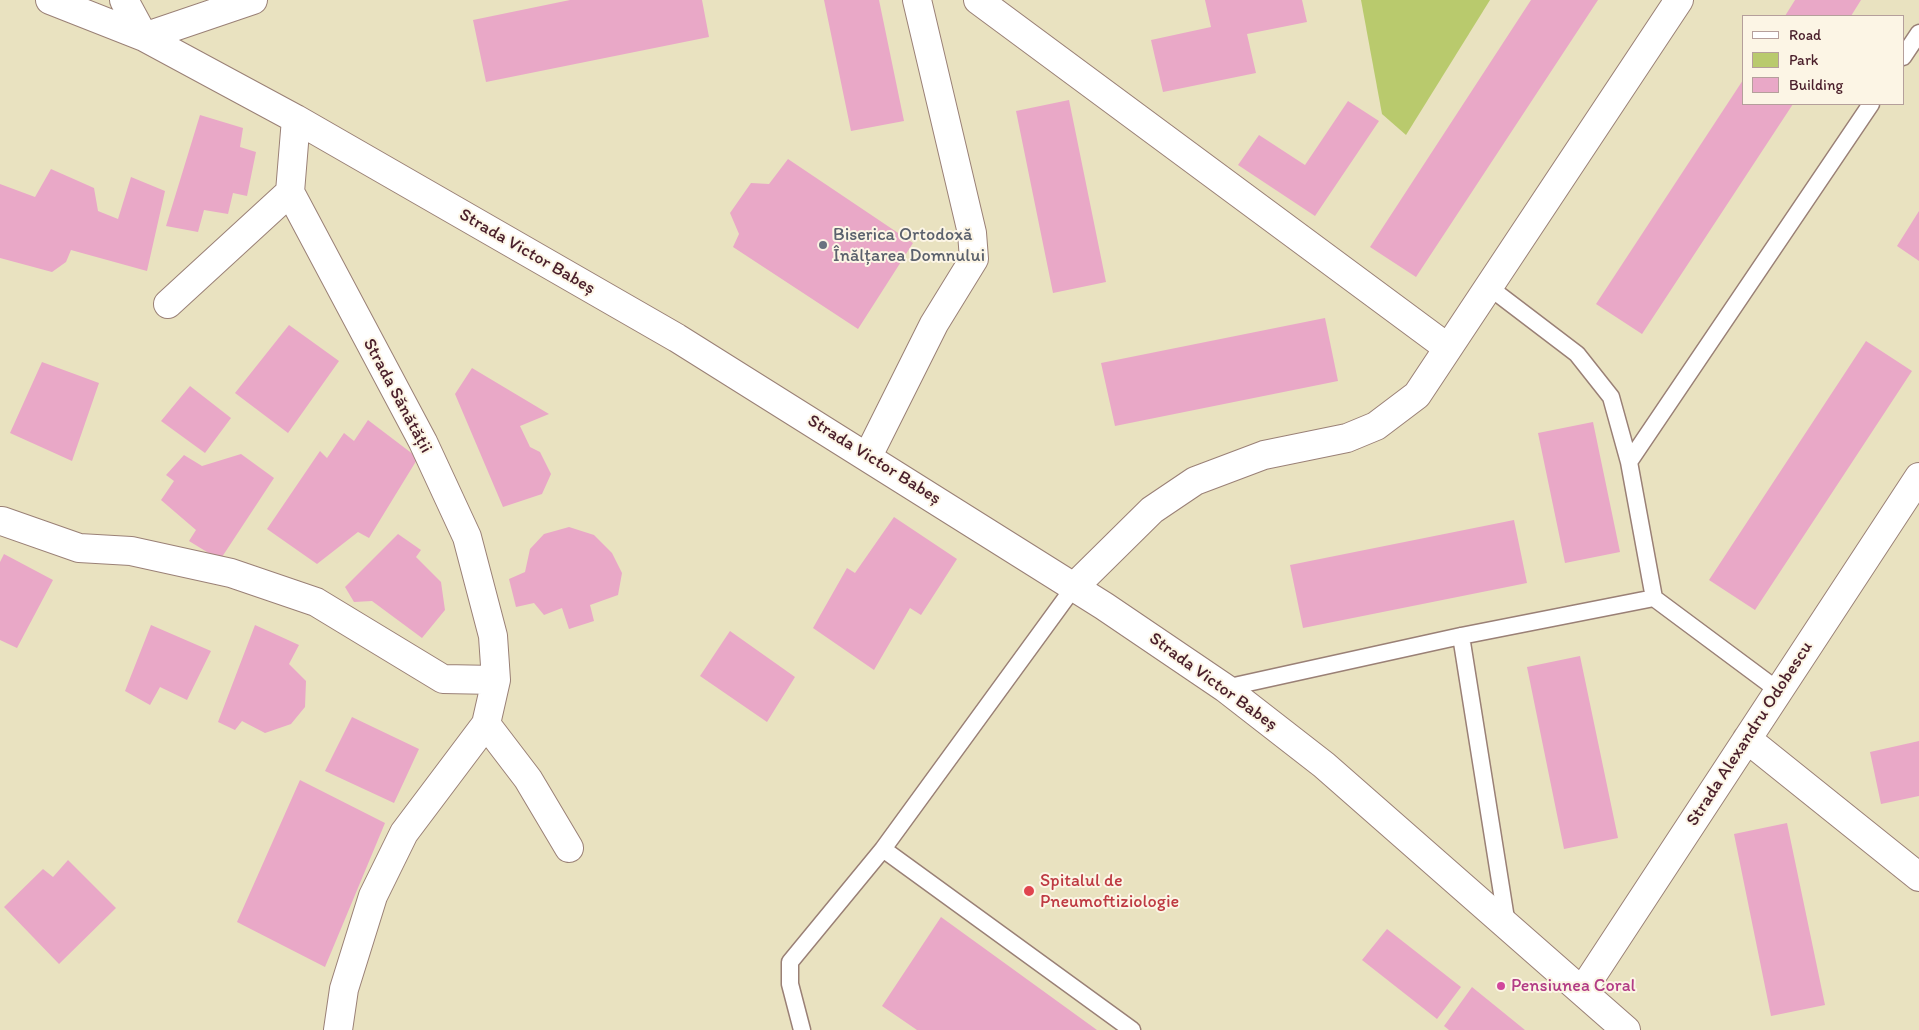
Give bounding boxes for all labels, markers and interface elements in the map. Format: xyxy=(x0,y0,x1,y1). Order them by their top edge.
legend xyxy=(1742,15,1904,105)
text: Road xyxy=(1789,26,1821,44)
text: Park xyxy=(1789,51,1819,69)
text: Building xyxy=(1789,76,1843,94)
street label: Strada Victor Babeș xyxy=(455,204,599,300)
place label: Biserica Ortodoxă Înălțarea Domnului xyxy=(833,224,985,266)
marker: Biserica Ortodoxă Înălțarea Domnului xyxy=(817,239,829,251)
street label: Strada Sănătății xyxy=(358,335,436,457)
street label: Strada Victor Babeș xyxy=(803,410,945,510)
street label: Strada Victor Babeș xyxy=(1145,628,1281,736)
street label: Strada Alexandru Odobescu xyxy=(1682,638,1818,830)
place label: Spitalul de Pneumoftiziologie xyxy=(1040,870,1179,912)
marker: Spitalul de Pneumoftiziologie xyxy=(1022,884,1036,898)
place label: Pensiunea Coral xyxy=(1511,975,1636,997)
marker: Pensiunea Coral xyxy=(1495,980,1507,992)

